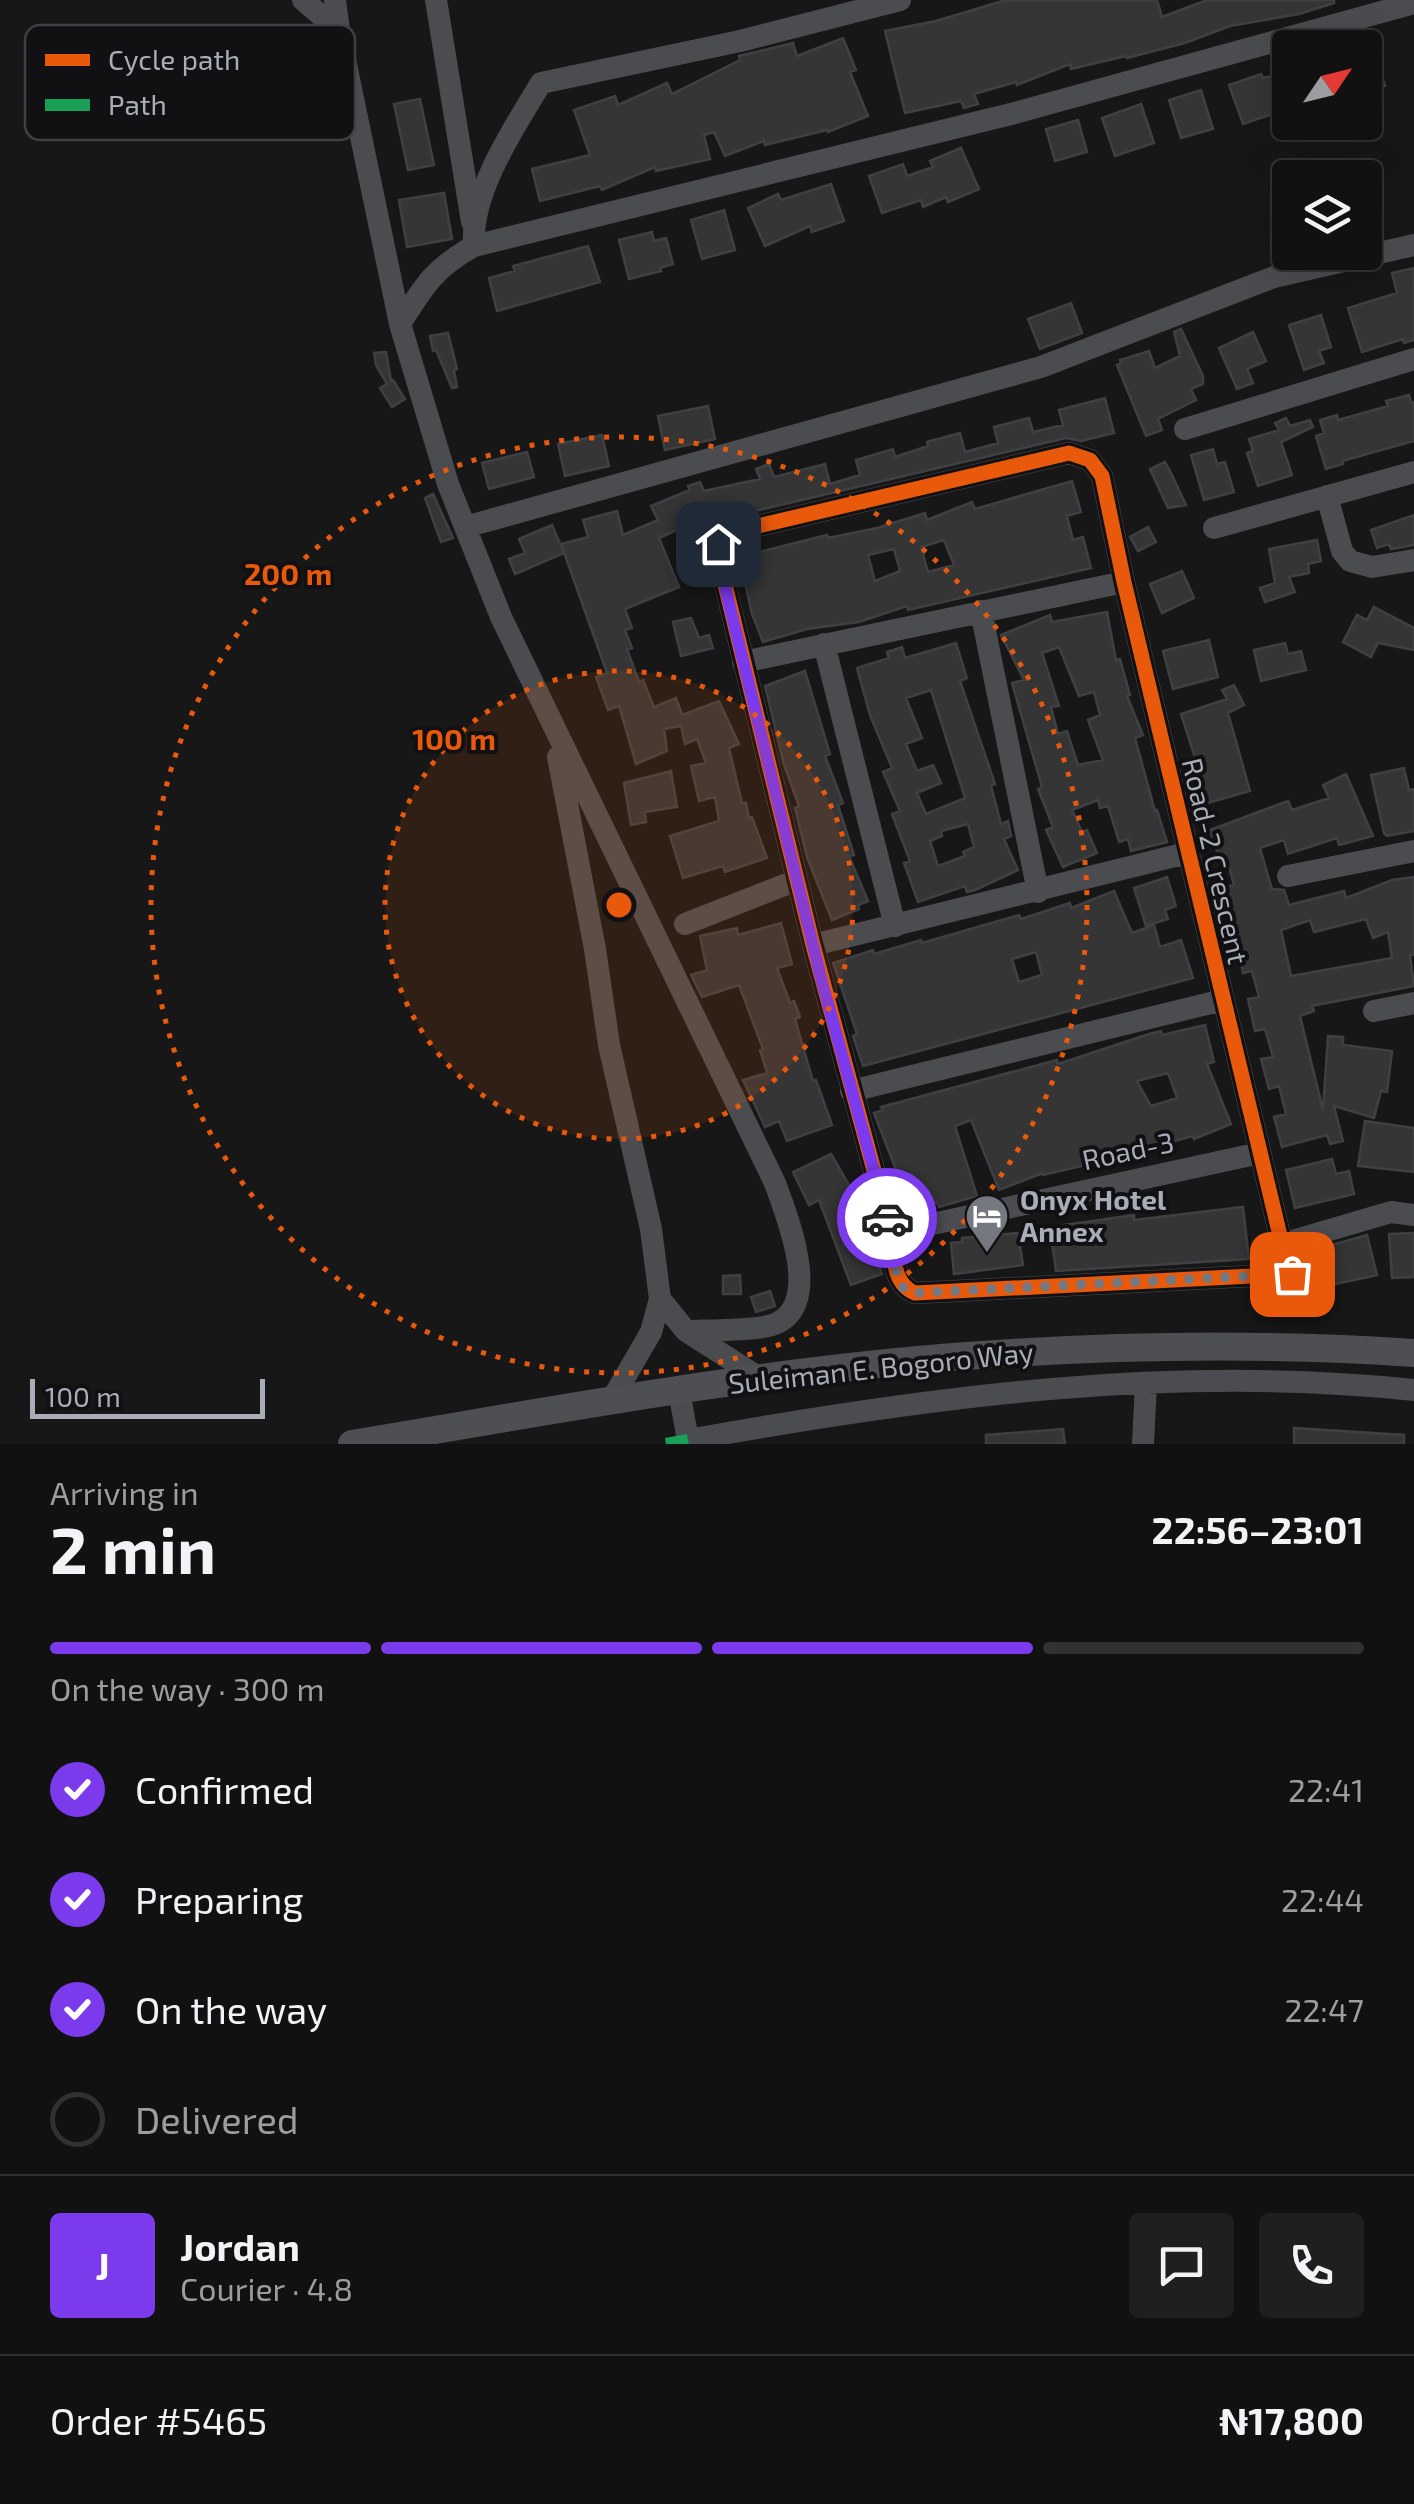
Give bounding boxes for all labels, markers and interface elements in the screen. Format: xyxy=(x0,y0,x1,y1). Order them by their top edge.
legend xyxy=(25,25,355,140)
north arrow xyxy=(1272,30,1382,140)
map controls xyxy=(1272,30,1382,270)
text: Cycle path xyxy=(108,42,240,76)
text: Path xyxy=(108,87,167,121)
button: layers xyxy=(1272,160,1382,270)
pin xyxy=(676,502,761,587)
icon: home xyxy=(691,517,746,572)
text: 200 m xyxy=(244,555,332,591)
text: 100 m xyxy=(412,720,496,756)
street label: Road-2 Crescent xyxy=(1176,754,1256,967)
centre of rings xyxy=(601,887,637,923)
street label: Road-3 xyxy=(1079,1124,1177,1176)
courier xyxy=(837,1168,937,1268)
place label: Onyx Hotel Annex xyxy=(1020,1182,1167,1248)
icon: car xyxy=(860,1191,915,1246)
hotel icon: Onyx Hotel Annex xyxy=(964,1193,1010,1254)
pin xyxy=(1250,1232,1335,1317)
icon: bag xyxy=(1265,1247,1320,1302)
street label: Suleiman E. Bogoro Way xyxy=(727,1334,1035,1400)
scale bar xyxy=(30,1374,265,1418)
text: 100 m xyxy=(45,1379,121,1413)
text: Arriving in xyxy=(50,1473,199,1511)
text: 22:56–23:01 xyxy=(1152,1506,1364,1552)
text: 2 min xyxy=(50,1509,216,1587)
text: On the way · 300 m xyxy=(50,1669,324,1707)
icon: check xyxy=(50,1762,105,1817)
text: Confirmed xyxy=(135,1766,314,1812)
text: 22:41 xyxy=(1288,1770,1364,1808)
icon: check xyxy=(50,1872,105,1927)
text: Preparing xyxy=(135,1876,303,1922)
text: 22:44 xyxy=(1281,1880,1364,1918)
icon: check xyxy=(50,1982,105,2037)
text: On the way xyxy=(135,1986,327,2032)
text: 22:47 xyxy=(1284,1990,1364,2028)
text: Delivered xyxy=(135,2096,299,2142)
button: chat xyxy=(1129,2213,1234,2318)
button: phone xyxy=(1259,2213,1364,2318)
text: Jordan xyxy=(180,2223,300,2269)
text: J xyxy=(95,2242,110,2288)
text: Courier · 4.8 xyxy=(180,2269,353,2307)
text: Order #5465 xyxy=(50,2397,267,2443)
text: ₦17,800 xyxy=(1219,2397,1364,2443)

